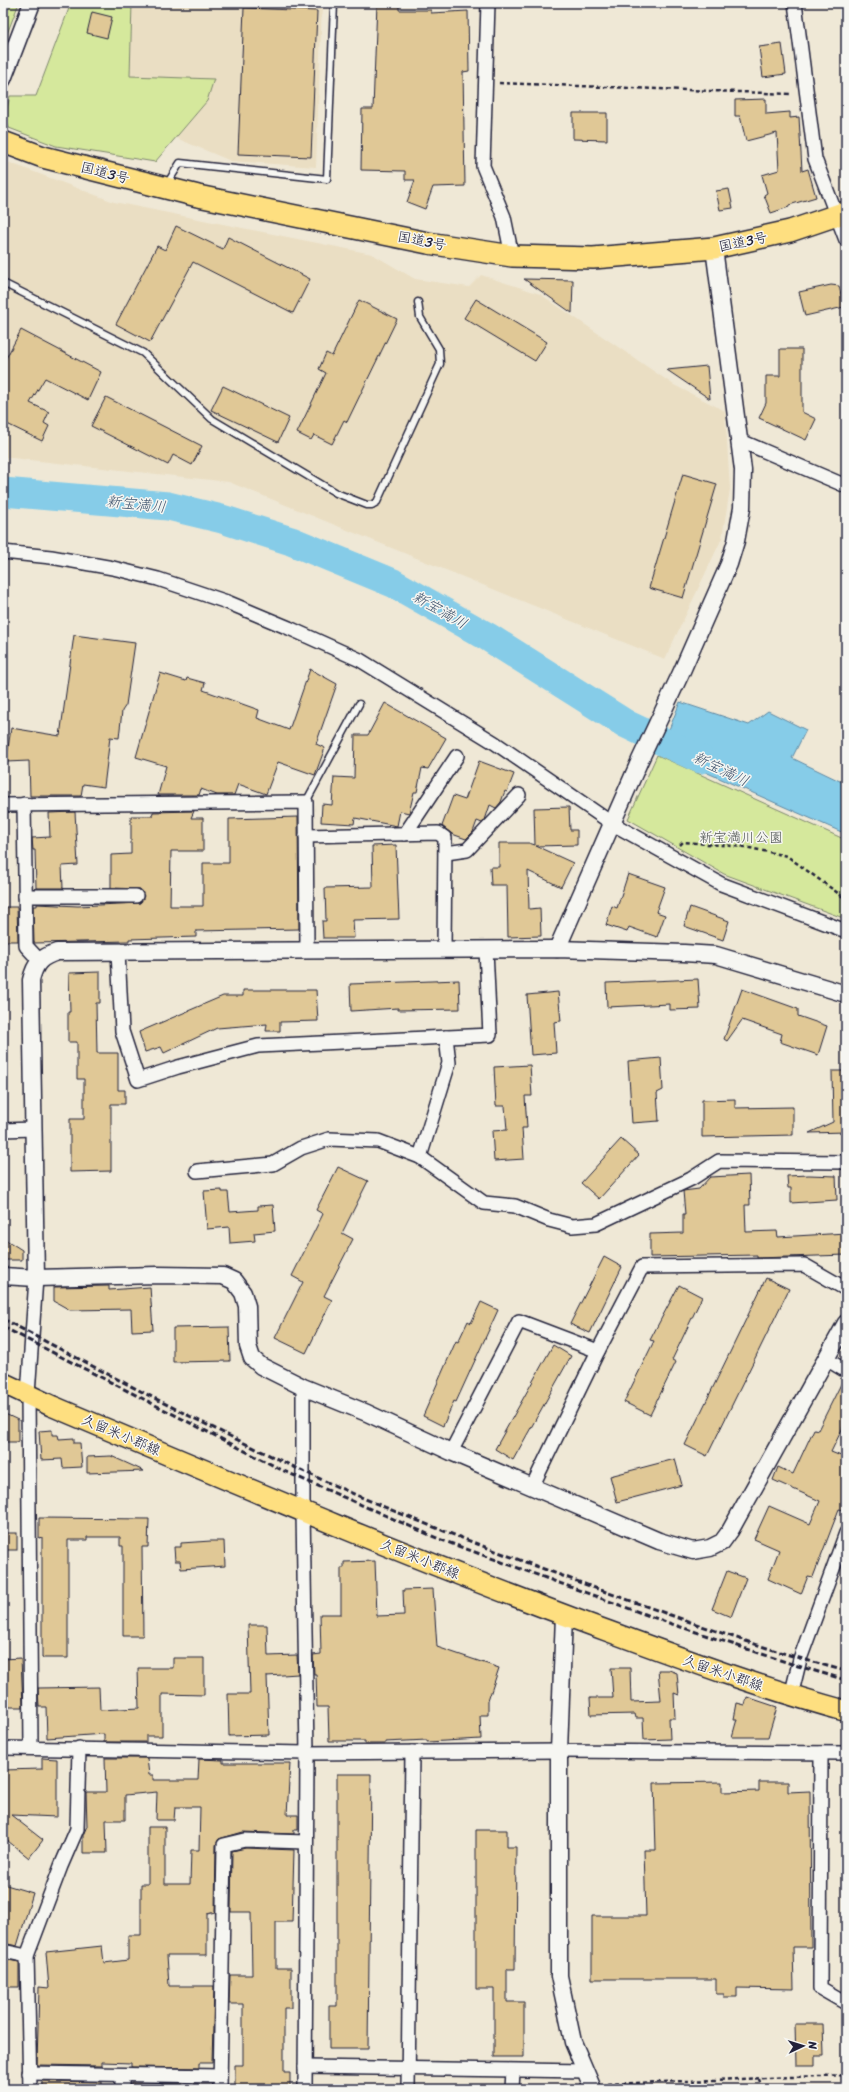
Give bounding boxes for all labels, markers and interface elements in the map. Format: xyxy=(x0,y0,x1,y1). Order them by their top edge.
street label: 国道3号 xyxy=(78,155,132,191)
street label: 国道3号 xyxy=(395,224,449,258)
street label: 国道3号 xyxy=(716,225,770,259)
water label: 新宝満川 xyxy=(105,488,167,520)
water label: 新宝満川 xyxy=(408,584,472,636)
water label: 新宝満川 xyxy=(688,744,754,794)
park label: 新宝満川公園 xyxy=(699,825,783,850)
street label: 久留米小郡線 xyxy=(77,1407,165,1463)
street label: 久留米小郡線 xyxy=(376,1532,464,1586)
street label: 久留米小郡線 xyxy=(679,1648,767,1698)
north arrow xyxy=(783,2026,823,2066)
text: N xyxy=(803,2040,822,2050)

